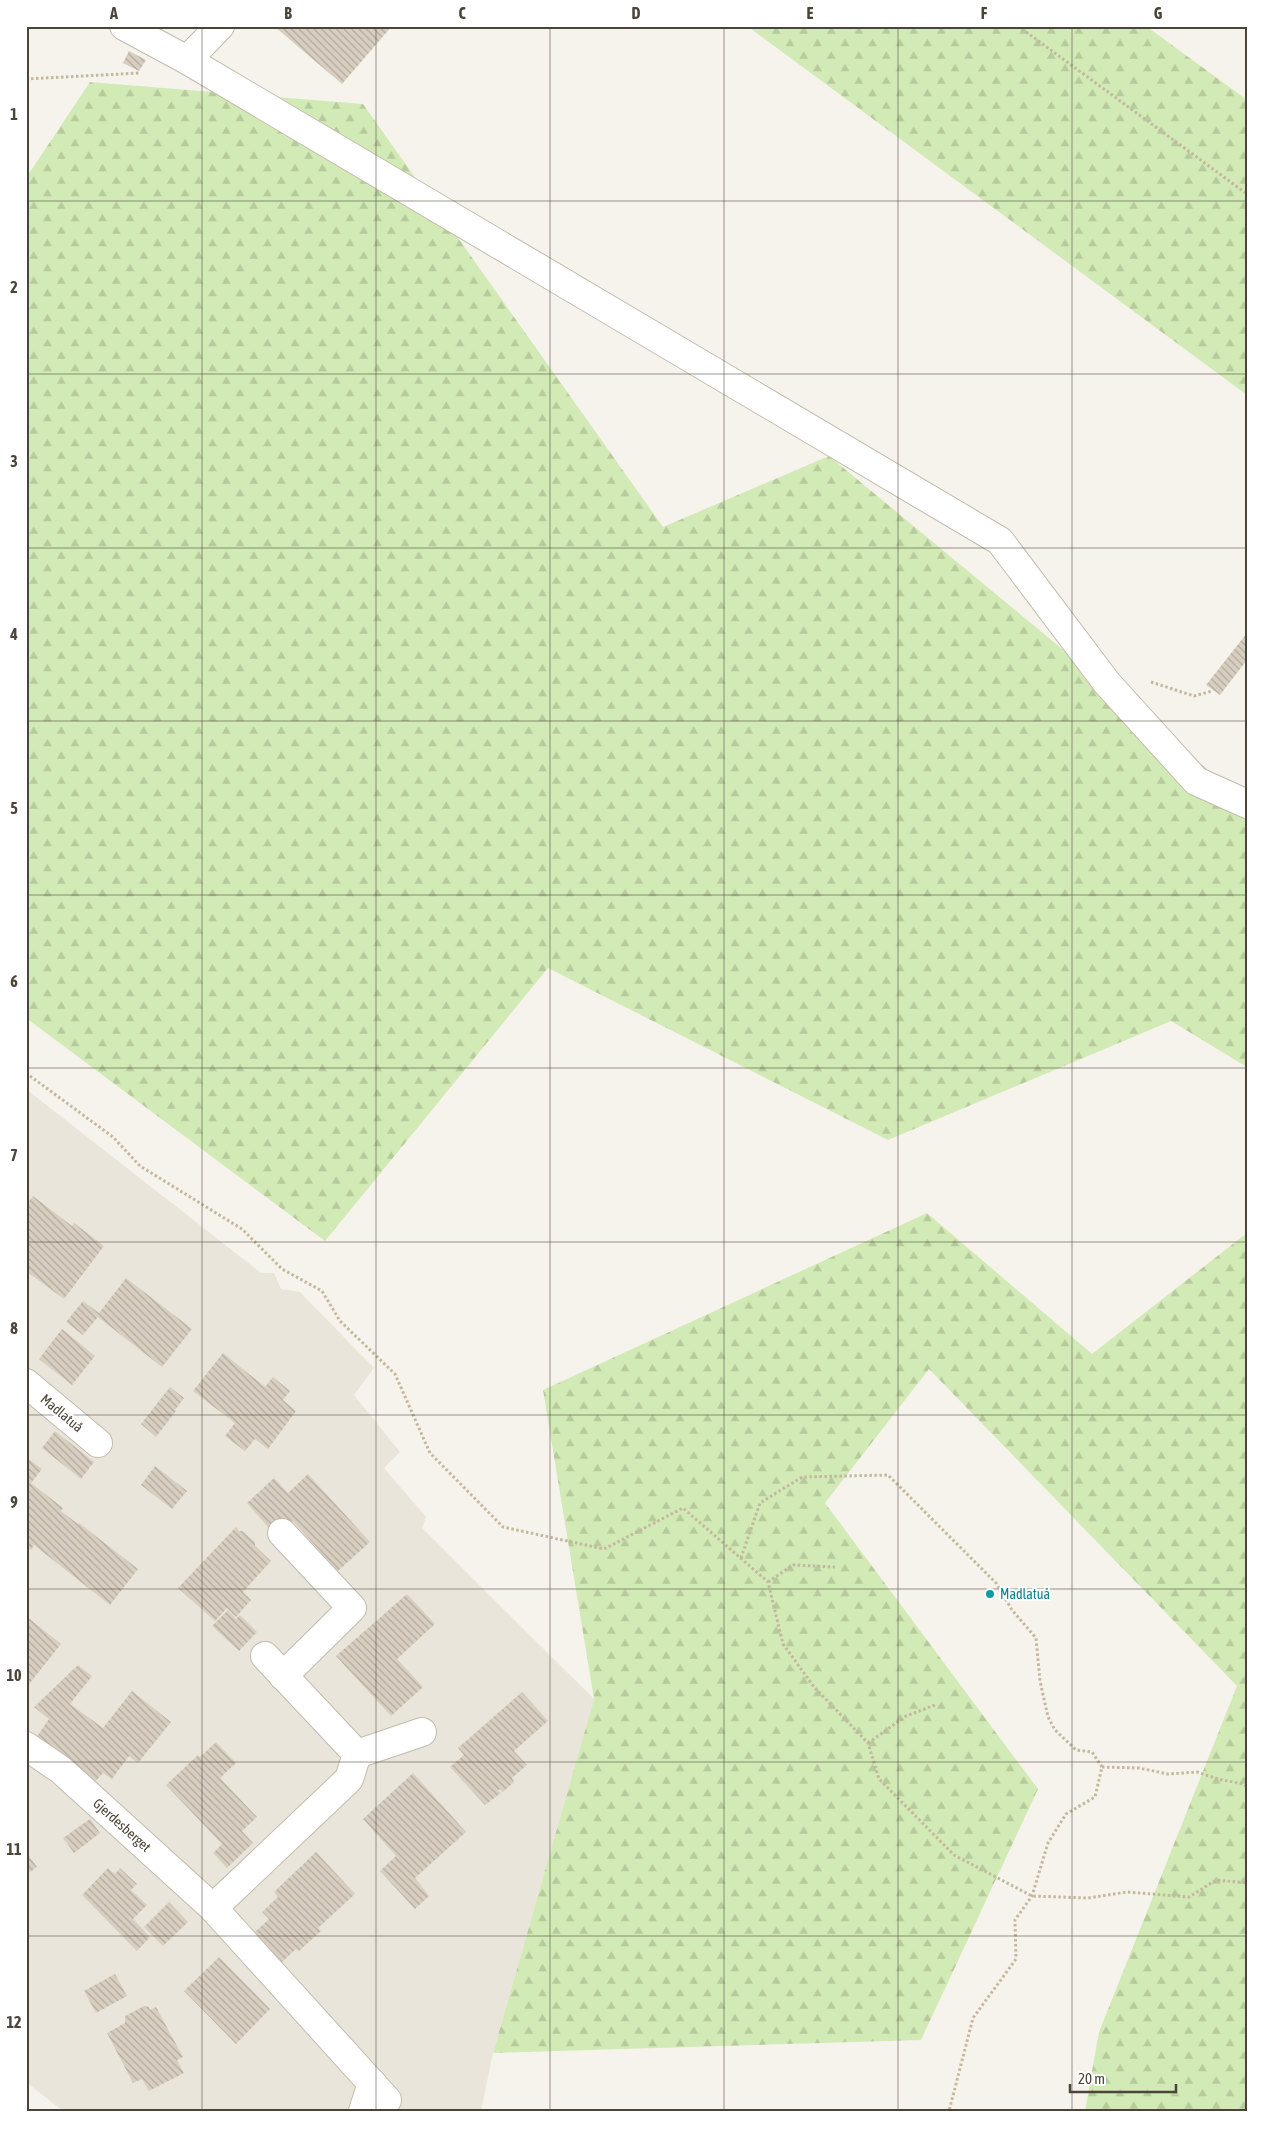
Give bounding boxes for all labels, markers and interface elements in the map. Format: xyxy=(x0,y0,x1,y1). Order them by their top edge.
text: A xyxy=(109,4,118,22)
text: B xyxy=(284,4,292,22)
text: C xyxy=(458,4,466,22)
text: D xyxy=(632,4,641,22)
text: E xyxy=(807,4,814,22)
text: F xyxy=(981,4,988,22)
text: G xyxy=(1154,4,1163,22)
text: 1 xyxy=(10,105,18,123)
text: 2 xyxy=(10,278,18,296)
text: 3 xyxy=(10,452,18,470)
text: 4 xyxy=(9,625,18,643)
text: 5 xyxy=(10,799,18,817)
text: 6 xyxy=(10,972,18,990)
text: 7 xyxy=(10,1146,18,1164)
text: 8 xyxy=(10,1319,18,1337)
street label: Madlatuå xyxy=(38,1391,86,1435)
text: 9 xyxy=(10,1493,18,1511)
place label: Madlatuå xyxy=(1000,1586,1050,1602)
marker: Madlatuå xyxy=(984,1588,996,1600)
text: 10 xyxy=(6,1666,22,1684)
street label: Gjerdesberget xyxy=(90,1795,154,1855)
text: 11 xyxy=(6,1840,22,1858)
text: 12 xyxy=(6,2013,22,2031)
scale bar xyxy=(1070,2062,1177,2094)
text: 20 m xyxy=(1078,2070,1105,2087)

